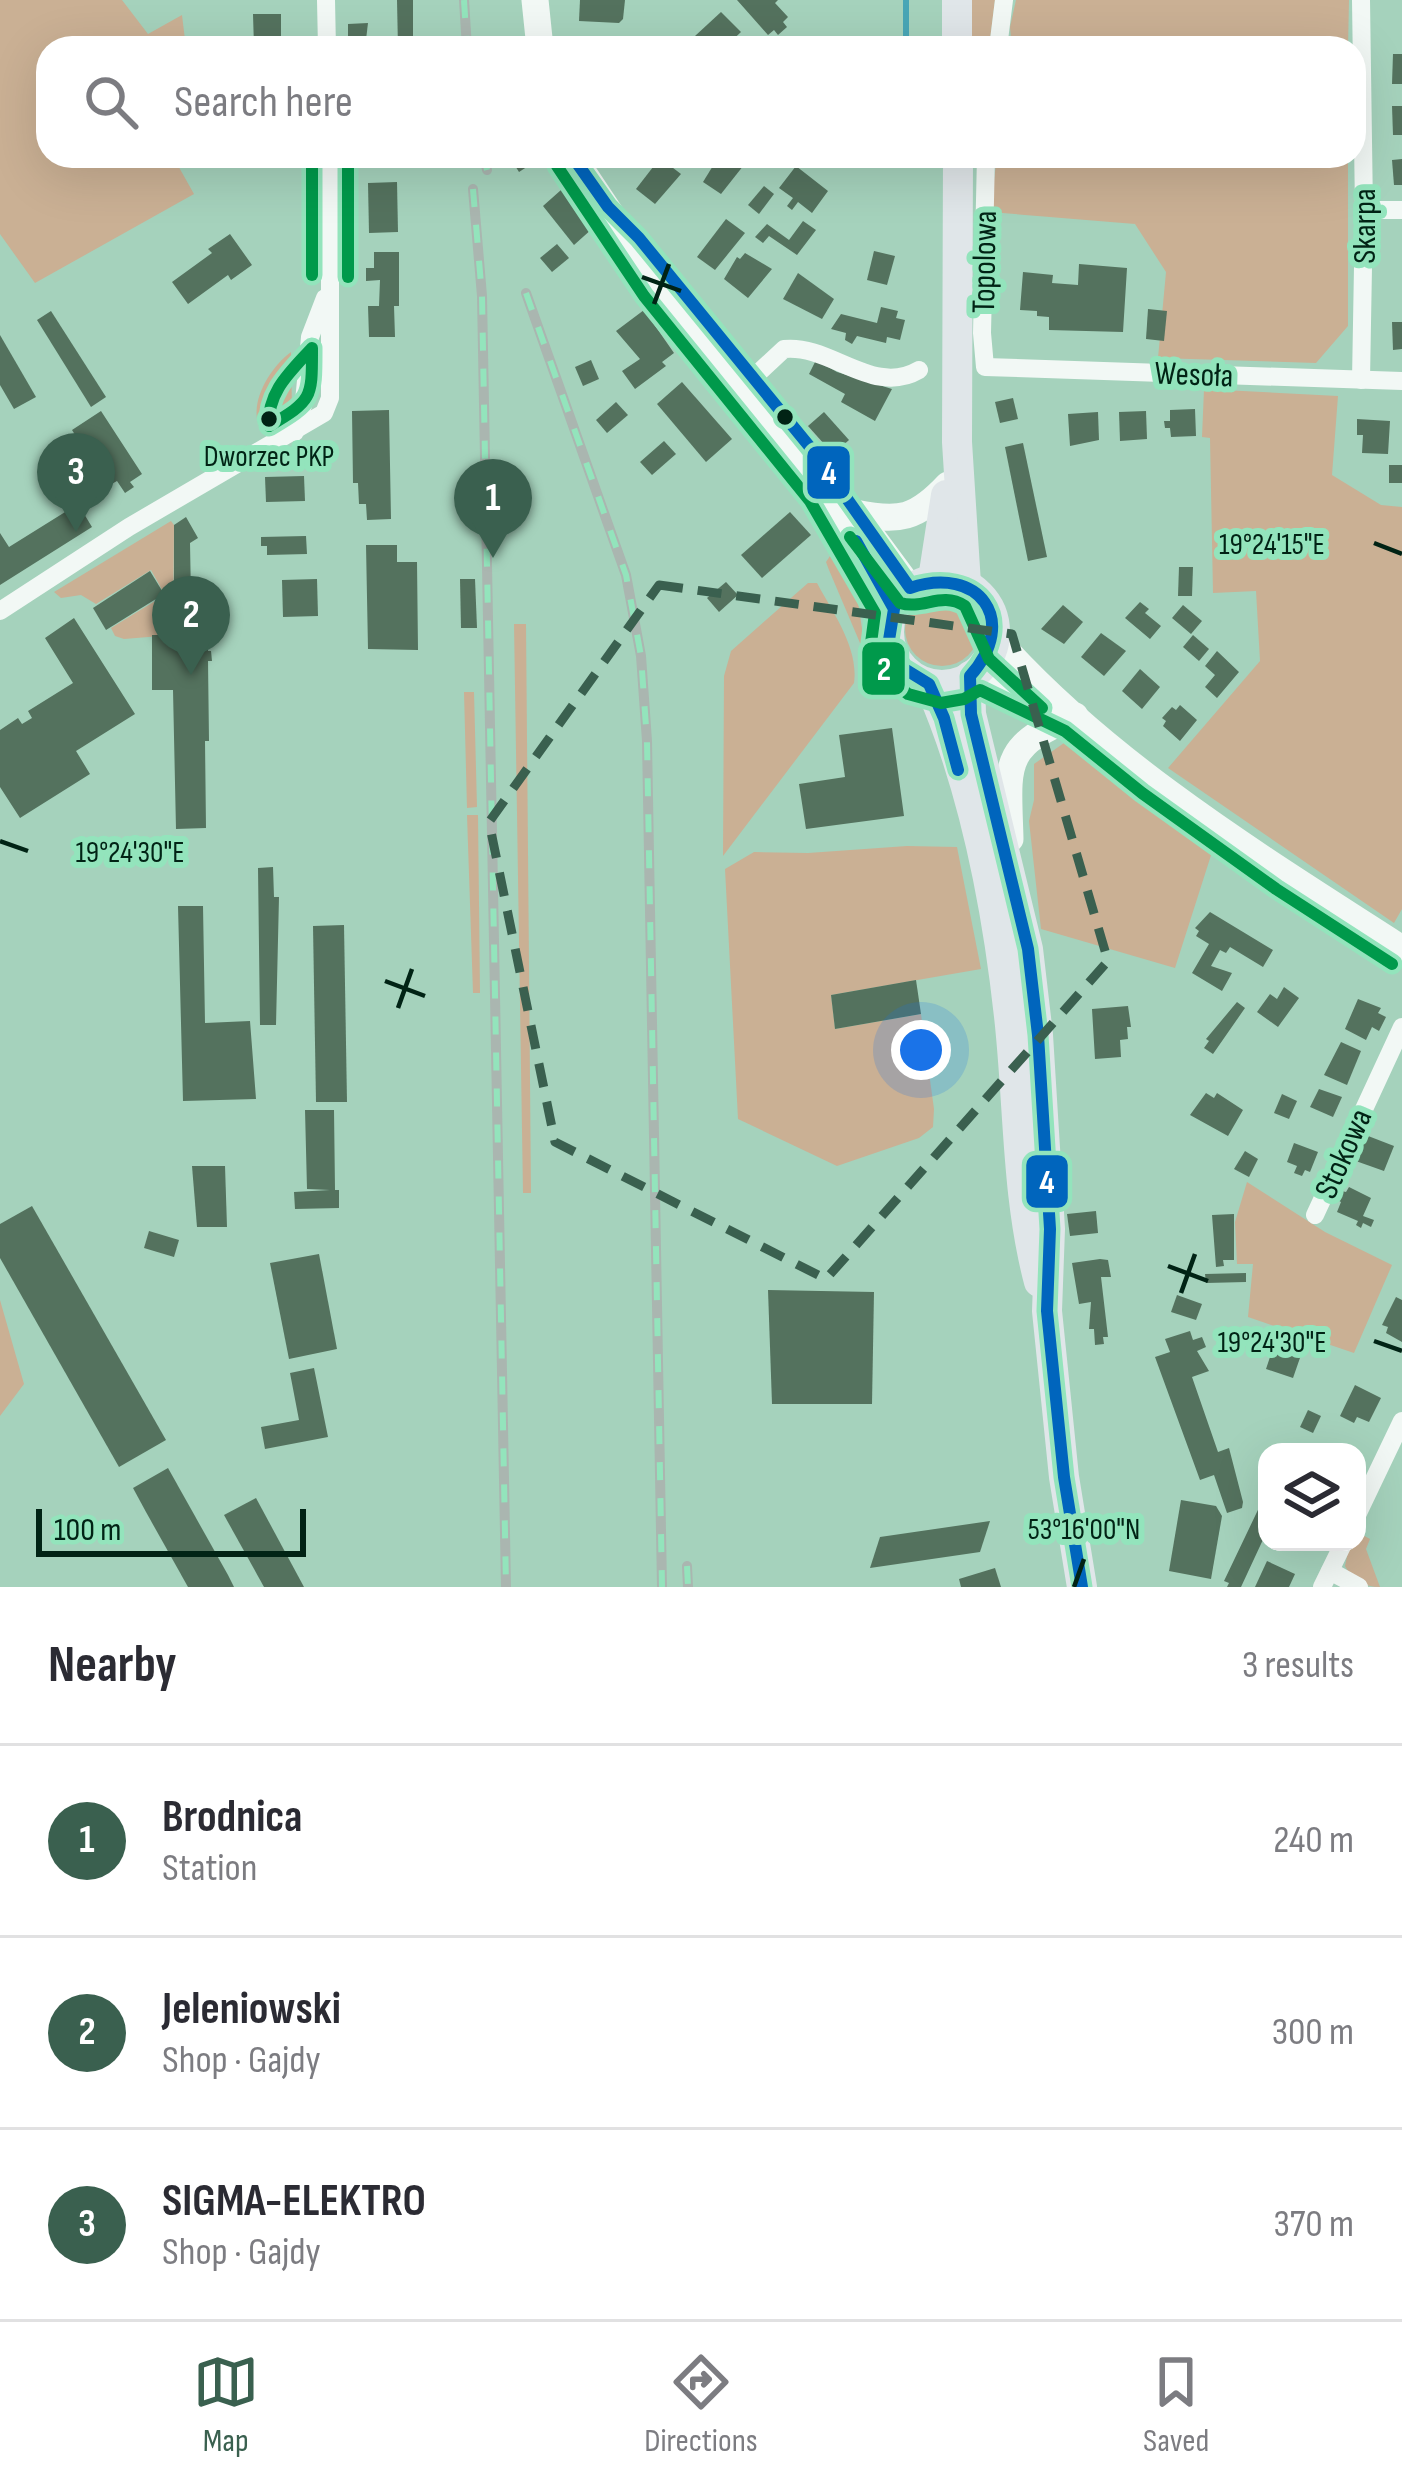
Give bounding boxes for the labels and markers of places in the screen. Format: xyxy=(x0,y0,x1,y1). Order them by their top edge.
unlabelled marker xyxy=(774,406,796,428)
marker: Dworzec PKP xyxy=(258,408,280,430)
pin: 3 xyxy=(37,433,115,532)
place label: Dworzec PKP xyxy=(204,439,334,475)
pin: 1 xyxy=(454,459,532,558)
pin: 2 xyxy=(152,576,230,675)

